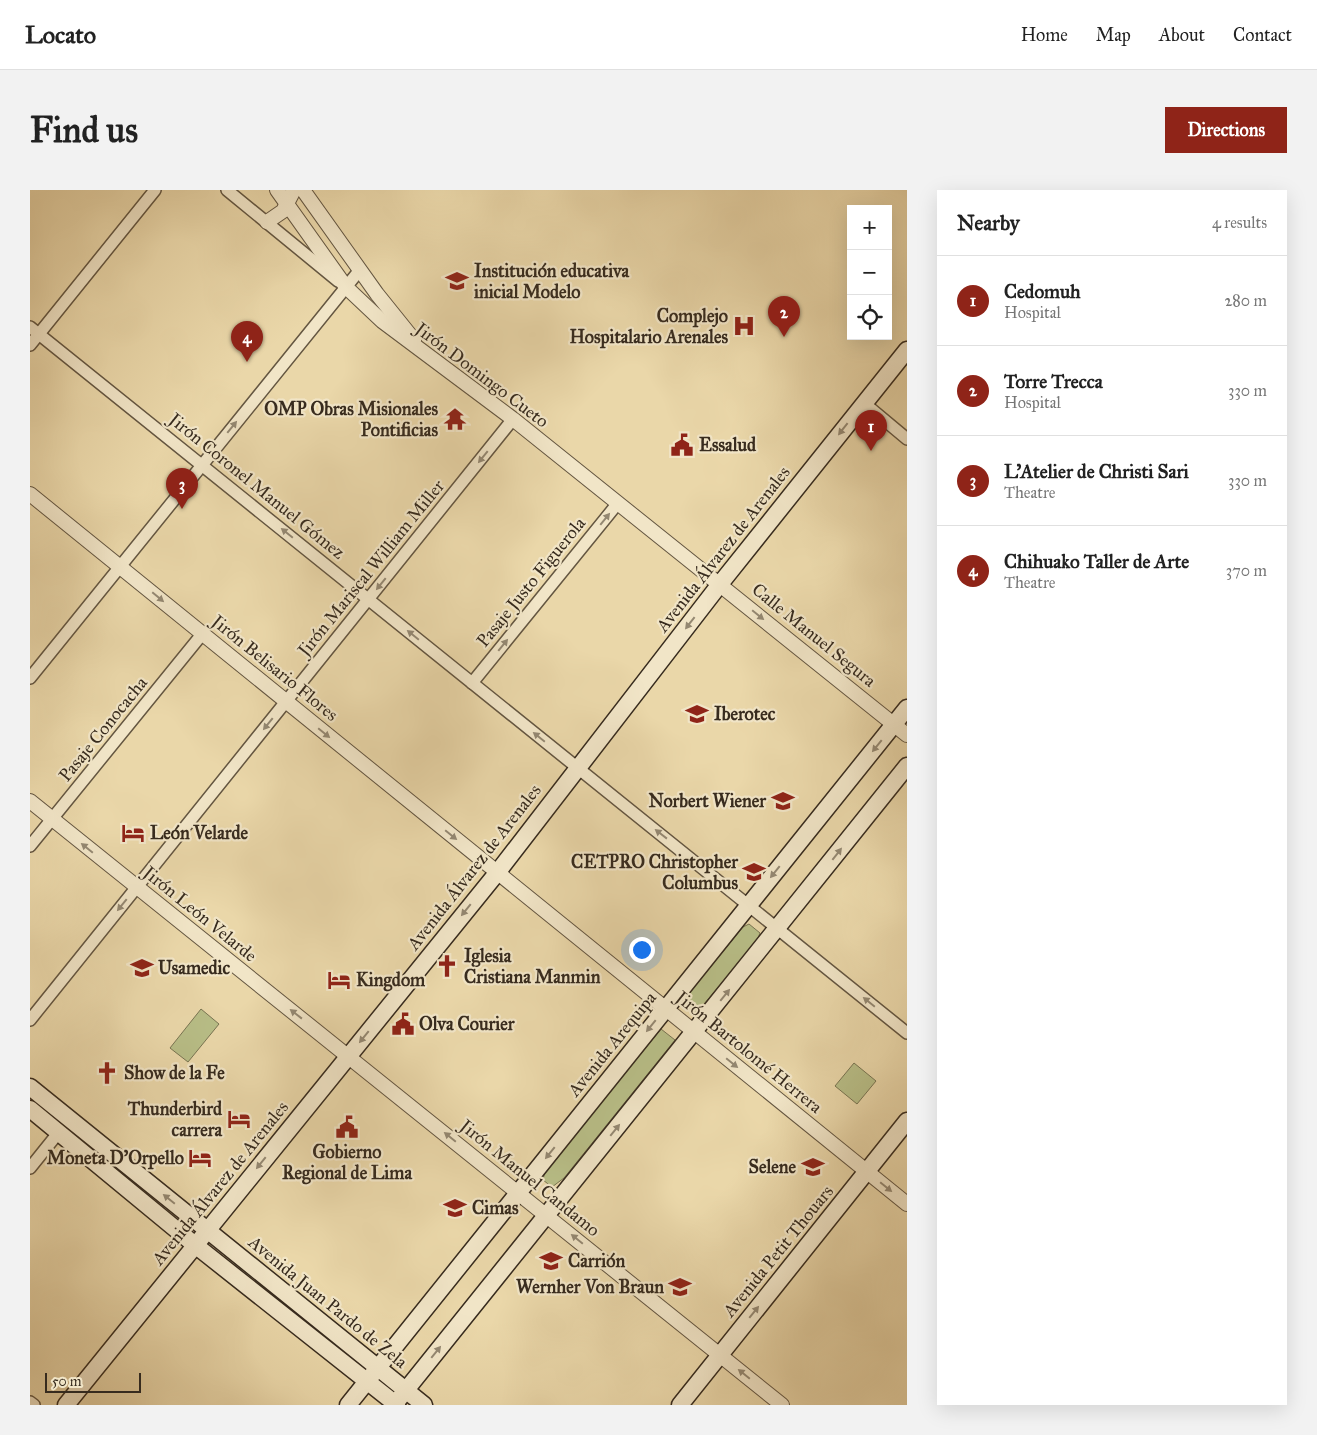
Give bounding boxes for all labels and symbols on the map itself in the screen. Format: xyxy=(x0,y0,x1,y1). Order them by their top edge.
place label: Institución educativa inicial Modelo xyxy=(474,260,630,303)
school or university icon: Institución educativa inicial Modelo xyxy=(444,268,470,294)
pin: 2 xyxy=(768,296,800,337)
place label: Complejo Hospitalario Arenales xyxy=(569,305,728,349)
hospital icon: Complejo Hospitalario Arenales xyxy=(731,313,757,339)
street label: Jirón Domingo Cueto xyxy=(409,316,553,433)
pin: 4 xyxy=(231,321,263,362)
place label: OMP Obras Misionales Pontificias xyxy=(264,398,438,441)
temple icon: OMP Obras Misionales Pontificias xyxy=(442,406,468,432)
street label: Jirón Coronel Manuel Gómez xyxy=(162,407,349,564)
pin: 1 xyxy=(855,410,887,451)
one-way arrow xyxy=(227,421,238,434)
one-way arrow xyxy=(838,422,849,435)
public building icon: Essalud xyxy=(669,432,695,458)
place label: Essalud xyxy=(699,434,757,456)
one-way arrow xyxy=(477,451,488,464)
street label: Avenida Álvarez de Arenales xyxy=(649,460,795,637)
pin: 3 xyxy=(166,468,198,509)
street label: Jirón Mariscal William Miller xyxy=(292,475,450,663)
street label: Pasaje Justo Figuerola xyxy=(472,512,591,652)
one-way arrow xyxy=(599,513,610,526)
one-way arrow xyxy=(280,528,293,539)
one-way arrow xyxy=(375,577,386,590)
street label: Calle Manuel Segura xyxy=(747,578,881,693)
one-way arrow xyxy=(151,591,164,602)
street label: Jirón Belisario Flores xyxy=(205,609,343,726)
one-way arrow xyxy=(751,609,764,620)
one-way arrow xyxy=(685,616,696,629)
one-way arrow xyxy=(407,630,420,641)
one-way arrow xyxy=(497,639,508,652)
street label: Pasaje Conocacha xyxy=(54,672,152,786)
school or university icon: Iberotec xyxy=(684,701,710,727)
place label: Iberotec xyxy=(714,703,776,725)
one-way arrow xyxy=(262,717,273,730)
one-way arrow xyxy=(318,727,331,738)
one-way arrow xyxy=(533,732,546,743)
one-way arrow xyxy=(871,739,882,752)
street label: Avenida Álvarez de Arenales xyxy=(400,778,546,955)
school or university icon: Norbert Wiener xyxy=(770,788,796,814)
place label: Norbert Wiener xyxy=(648,790,767,812)
hotel icon: León Velarde xyxy=(120,820,146,846)
place label: León Velarde xyxy=(150,822,249,844)
one-way arrow xyxy=(654,829,668,839)
one-way arrow xyxy=(444,830,457,841)
one-way arrow xyxy=(81,842,94,853)
one-way arrow xyxy=(831,848,842,861)
place label: CETPRO Christopher Columbus xyxy=(571,851,739,894)
school or university icon: CETPRO Christopher Columbus xyxy=(741,859,767,885)
street label: Jirón León Velarde xyxy=(137,860,261,967)
one-way arrow xyxy=(769,866,780,879)
one-way arrow xyxy=(117,899,128,912)
one-way arrow xyxy=(460,904,472,916)
your location xyxy=(629,937,655,963)
place label: Iglesia Cristiana Manmin xyxy=(464,945,601,988)
church icon: Iglesia Cristiana Manmin xyxy=(434,953,460,979)
school or university icon: Usamedic xyxy=(129,955,155,981)
place label: Usamedic xyxy=(158,957,230,979)
hotel icon: Kingdom xyxy=(326,967,352,993)
place label: Kingdom xyxy=(356,969,426,992)
street label: Jirón Bartolomé Herrera xyxy=(669,985,827,1119)
street label: Avenida Arequipa xyxy=(562,987,662,1102)
one-way arrow xyxy=(719,989,730,1002)
one-way arrow xyxy=(863,997,876,1008)
one-way arrow xyxy=(290,1009,303,1020)
public building icon: Olva Courier xyxy=(390,1011,416,1037)
place label: Olva Courier xyxy=(419,1013,516,1035)
one-way arrow xyxy=(646,1020,657,1033)
one-way arrow xyxy=(358,1030,369,1043)
one-way arrow xyxy=(725,1058,738,1069)
church icon: Show de la Fe xyxy=(94,1060,120,1086)
place label: Show de la Fe xyxy=(124,1062,225,1084)
street label: Avenida Álvarez de Arenales xyxy=(145,1095,293,1270)
place label: Thunderbird carrera xyxy=(127,1098,223,1141)
hotel icon: Thunderbird carrera xyxy=(226,1106,252,1132)
street label: Jirón Manuel Candamo xyxy=(453,1113,604,1242)
public building icon: Gobierno Regional de Lima xyxy=(334,1114,360,1140)
one-way arrow xyxy=(610,1124,621,1137)
one-way arrow xyxy=(444,1131,457,1142)
place label: Gobierno Regional de Lima xyxy=(282,1141,412,1185)
hotel icon: Moneta D'Orpello xyxy=(187,1145,213,1171)
one-way arrow xyxy=(544,1146,555,1159)
place label: Moneta D'Orpello xyxy=(47,1147,184,1170)
school or university icon: Selene xyxy=(800,1154,826,1180)
one-way arrow xyxy=(256,1156,267,1169)
place label: Selene xyxy=(749,1156,797,1178)
street label: Avenida Petit Thouars xyxy=(717,1181,838,1322)
one-way arrow xyxy=(879,1182,892,1193)
one-way arrow xyxy=(163,1193,176,1204)
school or university icon: Cimas xyxy=(442,1195,468,1221)
place label: Cimas xyxy=(472,1197,519,1219)
street label: Avenida Juan Pardo de Zela xyxy=(243,1230,412,1374)
one-way arrow xyxy=(570,1234,583,1245)
school or university icon: Carrión xyxy=(538,1248,564,1274)
place label: Carrión xyxy=(568,1250,625,1272)
school or university icon: Wernher Von Braun xyxy=(667,1274,693,1300)
place label: Wernher Von Braun xyxy=(516,1276,664,1298)
one-way arrow xyxy=(749,1306,760,1319)
one-way arrow xyxy=(431,1346,442,1359)
one-way arrow xyxy=(738,1369,751,1380)
scale bar xyxy=(45,1370,141,1393)

